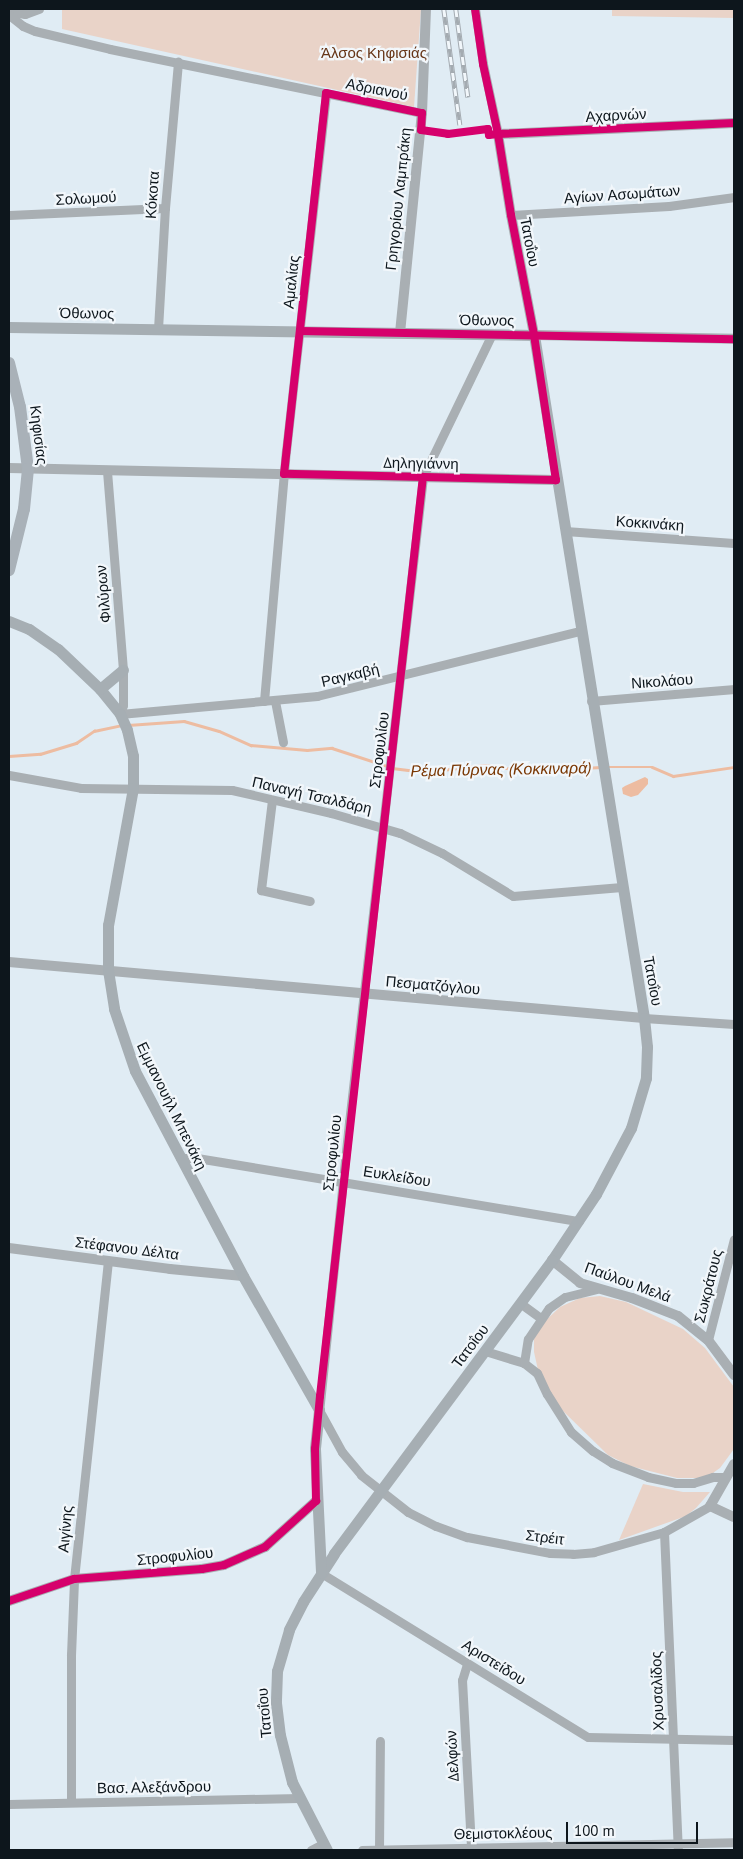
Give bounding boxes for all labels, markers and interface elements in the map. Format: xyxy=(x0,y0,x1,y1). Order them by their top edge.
park label: Άλσος Κηφισιάς xyxy=(321,44,427,62)
street label: Αδριανού xyxy=(344,74,410,104)
street label: Αχαρνών xyxy=(585,104,647,126)
street label: Γρηγορίου Λαμπράκη xyxy=(382,127,414,271)
street label: Κόκοτα xyxy=(141,170,163,220)
street label: Αγίων Ασωμάτων xyxy=(563,181,681,207)
street label: Σολωμού xyxy=(55,187,117,209)
street label: Τατοΐου xyxy=(516,216,544,268)
street label: Αμαλίας xyxy=(279,254,303,310)
street label: Όθωνος xyxy=(59,304,115,322)
street label: Όθωνος xyxy=(459,311,515,329)
street label: Κηφισίας xyxy=(26,404,52,466)
street label: Δηληγιάννη xyxy=(383,453,459,473)
street label: Κοκκινάκη xyxy=(615,512,685,534)
street label: Φιλύρων xyxy=(91,564,115,624)
street label: Ραγκαβή xyxy=(319,660,381,690)
street label: Νικολάου xyxy=(630,670,694,692)
street label: Στροφυλίου xyxy=(365,711,393,789)
water label: Ρέμα Πύρνας (Κοκκιναρά) xyxy=(410,758,592,780)
street label: Παναγή Τσαλδάρη xyxy=(250,772,374,818)
street label: Τατοΐου xyxy=(640,955,666,1007)
street label: Πεσματζόγλου xyxy=(385,972,481,998)
street label: Εμμανουήλ Μπενάκη xyxy=(133,1039,211,1173)
street label: Στροφυλίου xyxy=(319,1114,345,1192)
street label: Ευκλείδου xyxy=(362,1162,432,1190)
street label: Στέφανου Δέλτα xyxy=(74,1233,180,1263)
street label: Σωκράτους xyxy=(690,1247,726,1325)
street label: Παύλου Μελά xyxy=(582,1258,674,1306)
street label: Τατοΐου xyxy=(448,1321,492,1371)
street label: Αιγίνης xyxy=(54,1505,76,1553)
street label: Στρέιτ xyxy=(525,1526,565,1548)
street label: Στροφυλίου xyxy=(136,1543,214,1569)
street label: Αριστείδου xyxy=(459,1635,529,1689)
street label: Χρυσαλίδος xyxy=(647,1651,667,1731)
street label: Τατοΐου xyxy=(253,1687,275,1739)
street label: Δελφών xyxy=(442,1730,462,1782)
street label: Βασ. Αλεξάνδρου xyxy=(96,1777,212,1797)
scale bar xyxy=(568,1812,700,1844)
text: 100 m xyxy=(574,1821,615,1840)
street label: Θεμιστοκλέους xyxy=(453,1823,553,1843)

